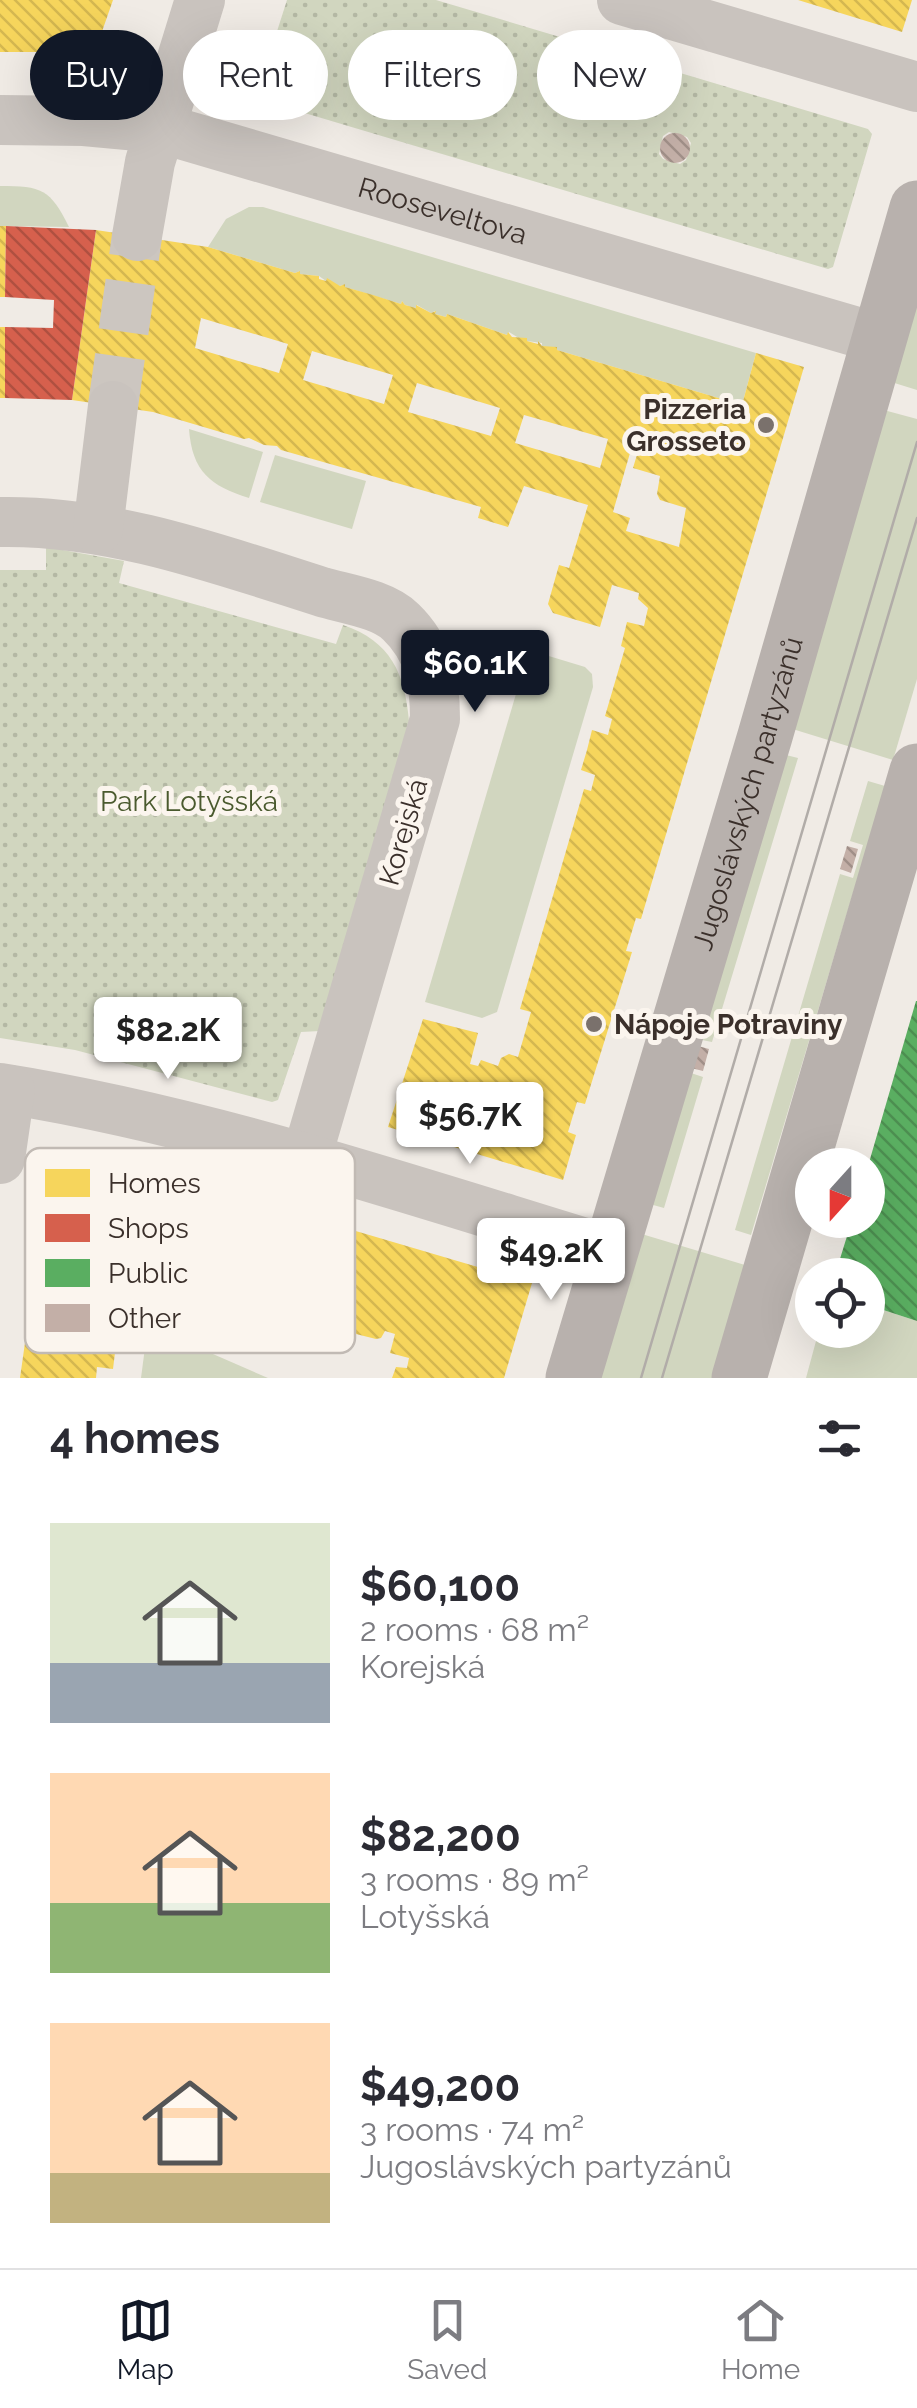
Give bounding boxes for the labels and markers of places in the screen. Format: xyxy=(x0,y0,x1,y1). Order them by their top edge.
place label: Pizzeria Grosseto xyxy=(626,393,746,458)
marker: Pizzeria Grosseto xyxy=(755,414,777,436)
pin: $60.1K xyxy=(394,630,556,715)
pin: $82.2K xyxy=(87,997,249,1082)
place label: Nápoje Potraviny xyxy=(614,1008,843,1041)
marker: Nápoje Potraviny xyxy=(583,1013,605,1035)
pin: $56.7K xyxy=(389,1082,551,1167)
pin: $49.2K xyxy=(470,1218,632,1303)

